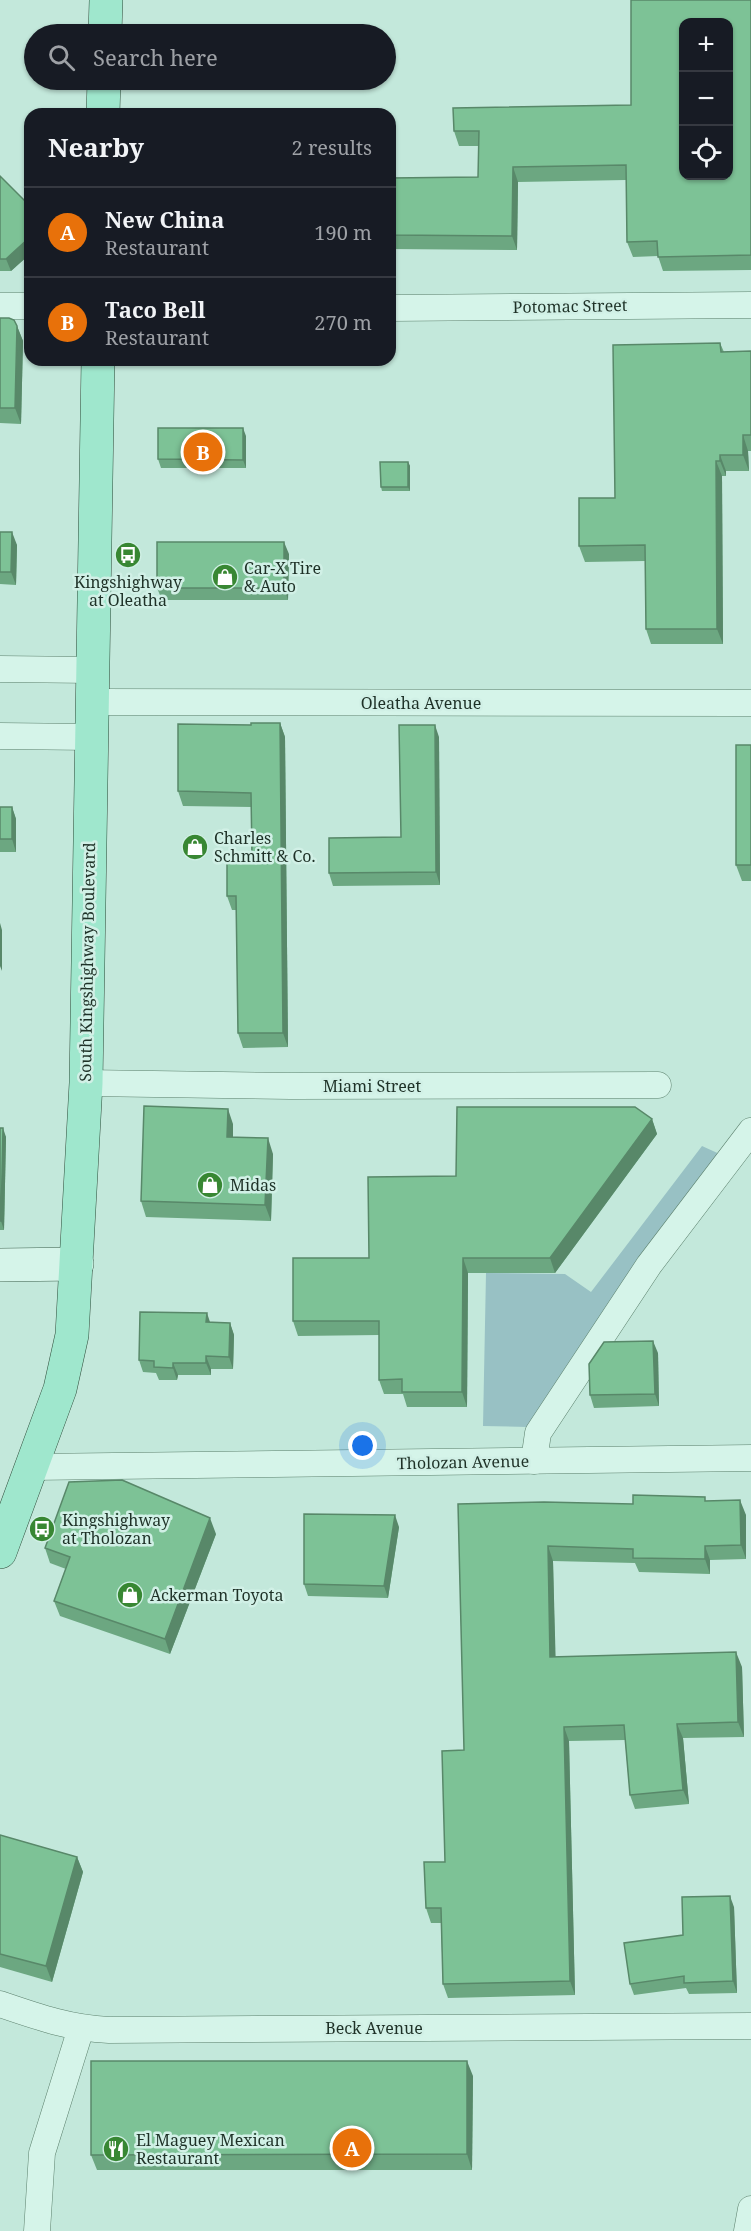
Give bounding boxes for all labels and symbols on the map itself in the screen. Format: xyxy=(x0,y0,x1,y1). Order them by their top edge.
street label: Potomac Street xyxy=(513,294,628,318)
pin: B xyxy=(184,430,222,474)
bus stop icon: Kingshighway at Oleatha xyxy=(113,540,143,570)
place label: Car-X Tire & Auto xyxy=(244,557,321,597)
shop icon: Car-X Tire & Auto xyxy=(210,562,240,592)
place label: Kingshighway at Oleatha xyxy=(74,571,183,611)
street label: Oleatha Avenue xyxy=(361,692,481,714)
place label: Charles Schmitt & Co. xyxy=(214,827,316,867)
shop icon: Charles Schmitt & Co. xyxy=(180,832,210,862)
street label: South Kingshighway Boulevard xyxy=(74,842,100,1082)
street label: Miami Street xyxy=(323,1075,421,1097)
shop icon: Midas xyxy=(195,1170,225,1200)
place label: Midas xyxy=(230,1174,276,1196)
your location xyxy=(348,1431,377,1460)
street label: Tholozan Avenue xyxy=(397,1450,529,1474)
place label: Kingshighway at Tholozan xyxy=(62,1509,171,1549)
bus stop icon: Kingshighway at Tholozan xyxy=(27,1514,57,1544)
shop icon: Ackerman Toyota xyxy=(115,1580,145,1610)
place label: Ackerman Toyota xyxy=(150,1584,283,1606)
street label: Beck Avenue xyxy=(325,2017,423,2039)
pin: A xyxy=(332,2126,372,2170)
place label: El Maguey Mexican Restaurant xyxy=(136,2129,285,2169)
restaurant icon: El Maguey Mexican Restaurant xyxy=(101,2134,131,2164)

